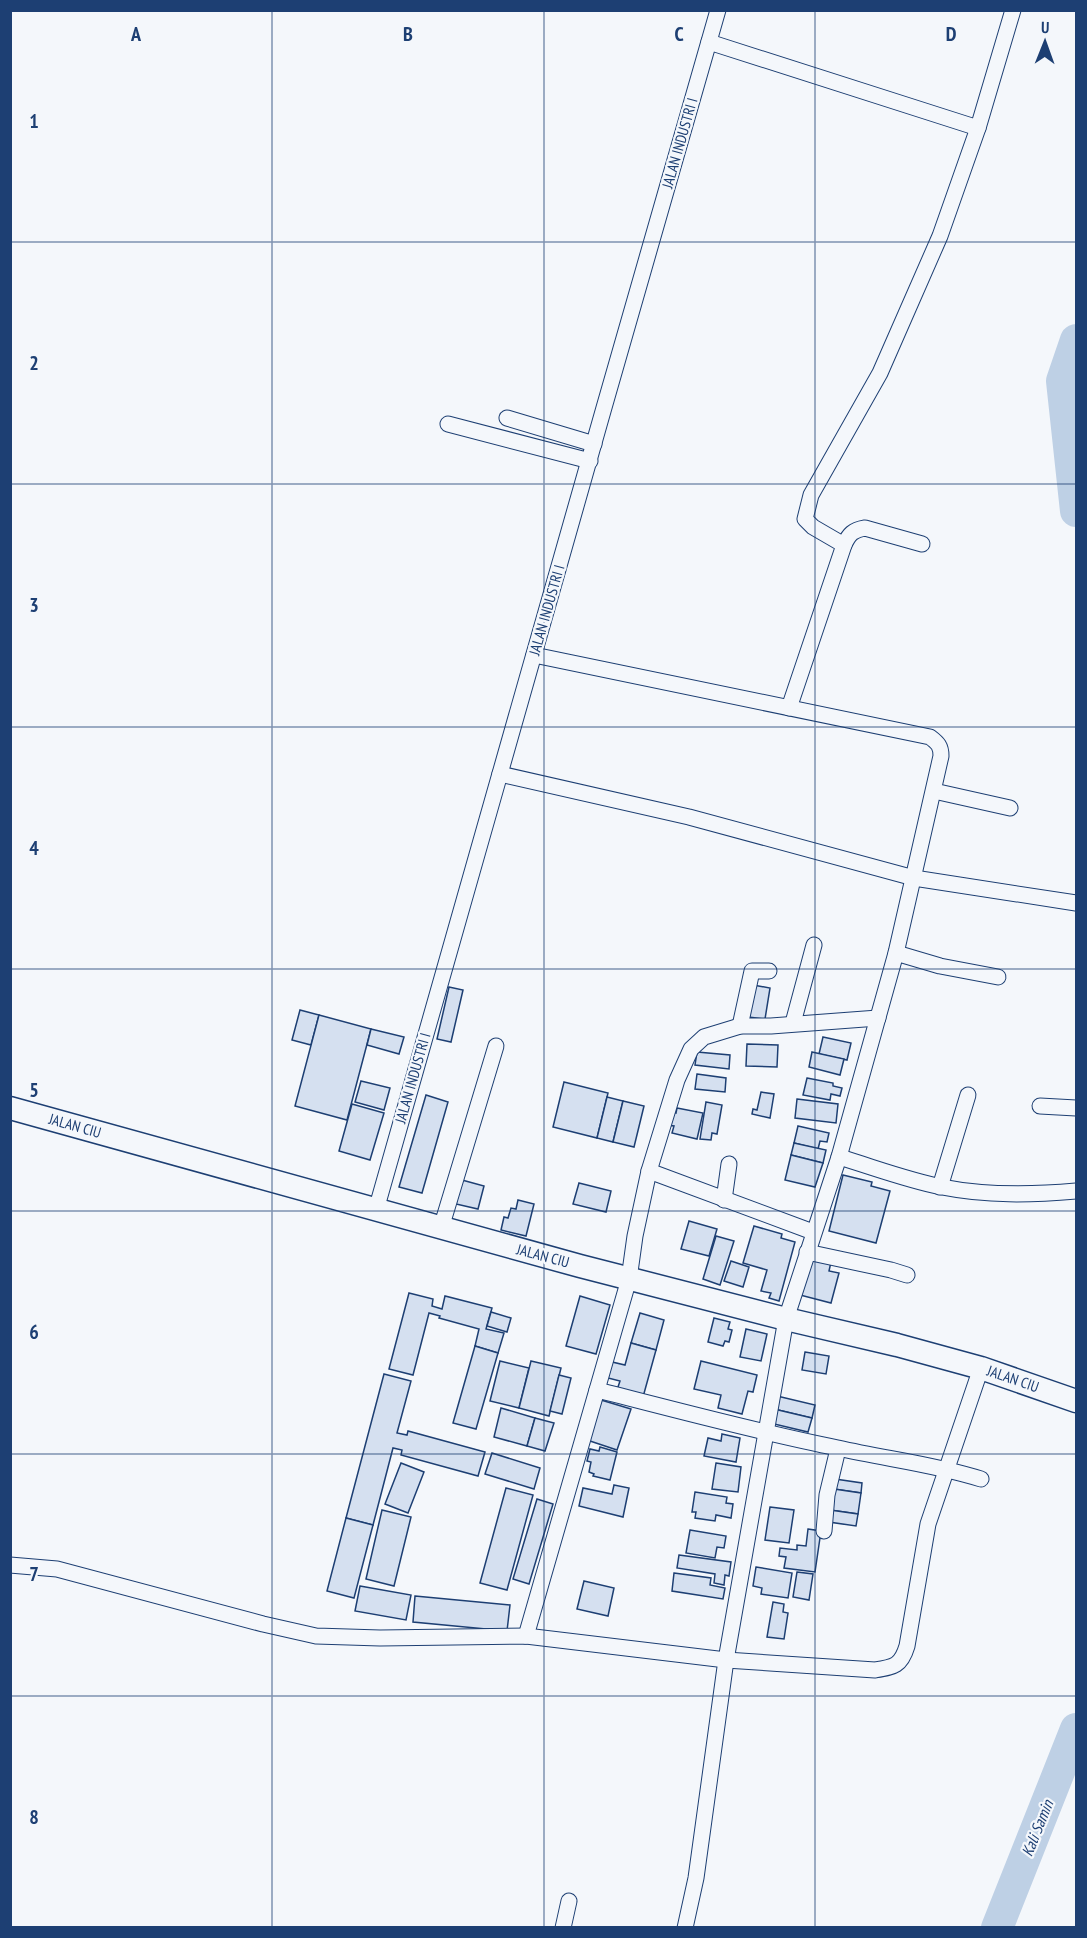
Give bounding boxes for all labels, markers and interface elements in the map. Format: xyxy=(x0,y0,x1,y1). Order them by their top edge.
north arrow xyxy=(1015,12,1075,72)
text: U xyxy=(1041,17,1050,37)
text: A xyxy=(130,21,142,47)
text: B xyxy=(403,21,413,47)
text: C xyxy=(674,21,684,47)
text: D xyxy=(946,21,957,47)
street label: JALAN INDUSTRI I xyxy=(657,95,701,191)
text: 1 xyxy=(29,108,39,134)
text: 2 xyxy=(29,350,39,376)
street label: JALAN INDUSTRI I xyxy=(524,562,568,658)
text: 3 xyxy=(29,592,39,618)
text: 4 xyxy=(29,835,39,861)
street label: JALAN INDUSTRI I xyxy=(390,1030,434,1126)
text: 5 xyxy=(29,1077,39,1103)
street label: JALAN CIU xyxy=(46,1109,104,1142)
street label: JALAN CIU xyxy=(514,1239,571,1272)
text: 6 xyxy=(29,1319,39,1345)
street label: JALAN CIU xyxy=(984,1361,1042,1396)
text: 7 xyxy=(29,1561,39,1587)
water label: Kali Samin xyxy=(1017,1796,1058,1859)
text: 8 xyxy=(29,1804,39,1830)

